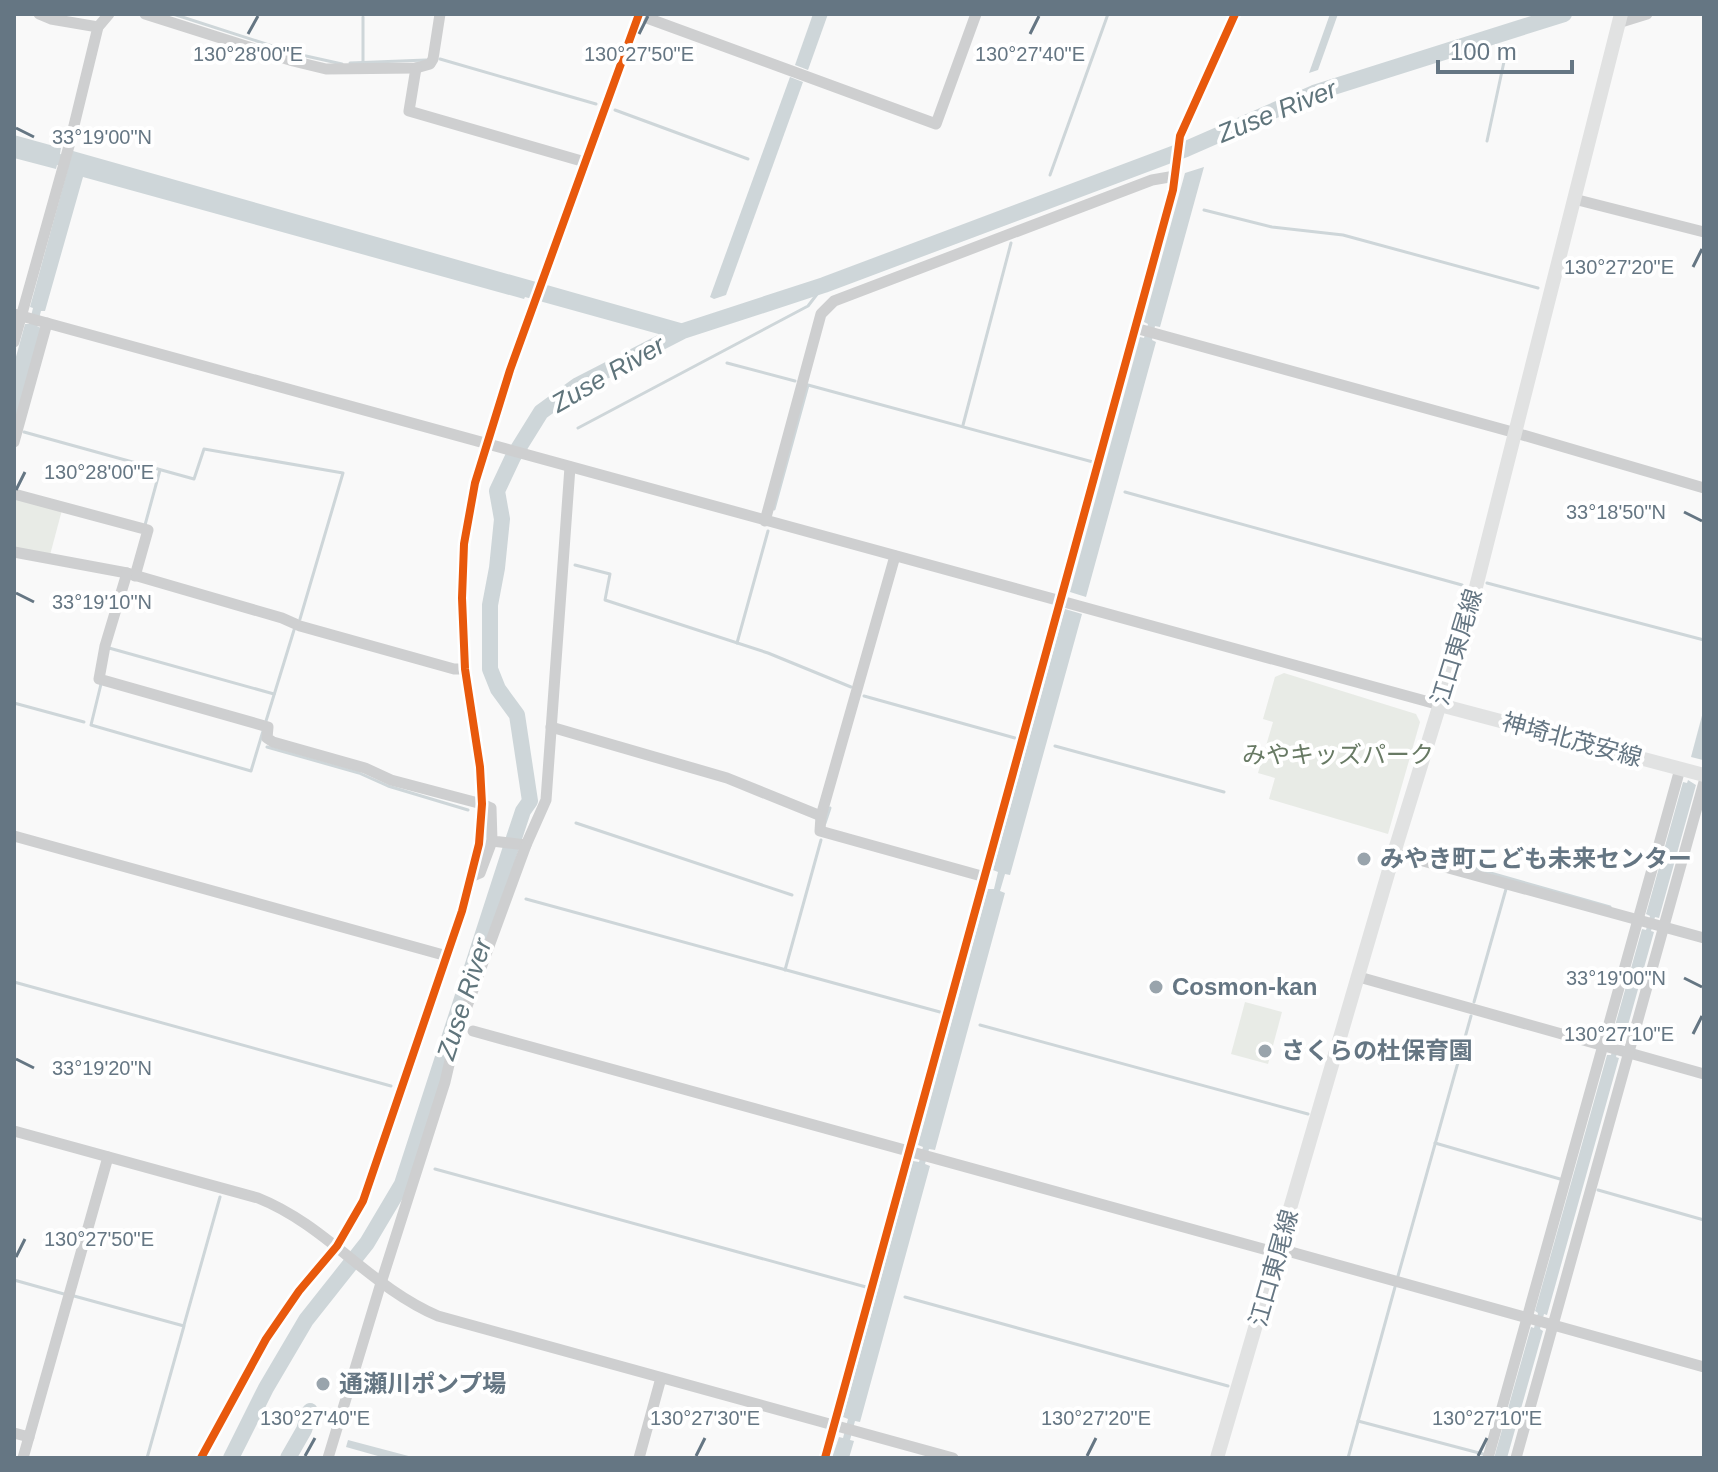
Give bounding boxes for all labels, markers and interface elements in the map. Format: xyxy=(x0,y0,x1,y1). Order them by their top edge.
scale bar xyxy=(1438,24,1572,74)
text: 100 m xyxy=(1450,38,1517,65)
text: 130°28'00"E xyxy=(193,43,303,65)
text: 130°27'50"E xyxy=(584,43,694,65)
text: 130°27'40"E xyxy=(975,43,1085,65)
water label: Zuse River xyxy=(1212,73,1342,149)
text: 33°19'00"N xyxy=(52,126,152,148)
text: 130°27'20"E xyxy=(1564,256,1674,278)
water label: Zuse River xyxy=(545,329,671,419)
text: 130°28'00"E xyxy=(44,461,154,483)
text: 33°18'50"N xyxy=(1566,501,1666,523)
street label: 江口東尾線 xyxy=(1426,586,1487,708)
text: 33°19'10"N xyxy=(52,591,152,613)
street label: 神埼北茂安線 xyxy=(1499,708,1645,771)
park label: みやキッズパーク xyxy=(1242,741,1434,768)
place label: みやき町こども未来センター xyxy=(1380,845,1692,872)
marker: みやき町こども未来センター xyxy=(1355,850,1373,868)
water label: Zuse River xyxy=(430,933,498,1064)
text: 33°19'00"N xyxy=(1566,967,1666,989)
place label: Cosmon-kan xyxy=(1172,973,1317,1000)
marker: Cosmon-kan xyxy=(1147,978,1165,996)
text: 130°27'10"E xyxy=(1564,1023,1674,1045)
place label: さくらの杜保育園 xyxy=(1281,1037,1473,1064)
marker: さくらの杜保育園 xyxy=(1256,1042,1274,1060)
text: 33°19'20"N xyxy=(52,1057,152,1079)
street label: 江口東尾線 xyxy=(1244,1206,1303,1329)
text: 130°27'50"E xyxy=(44,1228,154,1250)
place label: 通瀬川ポンプ場 xyxy=(339,1370,506,1397)
marker: 通瀬川ポンプ場 xyxy=(314,1375,332,1393)
text: 130°27'40"E xyxy=(260,1407,370,1429)
text: 130°27'30"E xyxy=(650,1407,760,1429)
text: 130°27'20"E xyxy=(1041,1407,1151,1429)
text: 130°27'10"E xyxy=(1432,1407,1542,1429)

